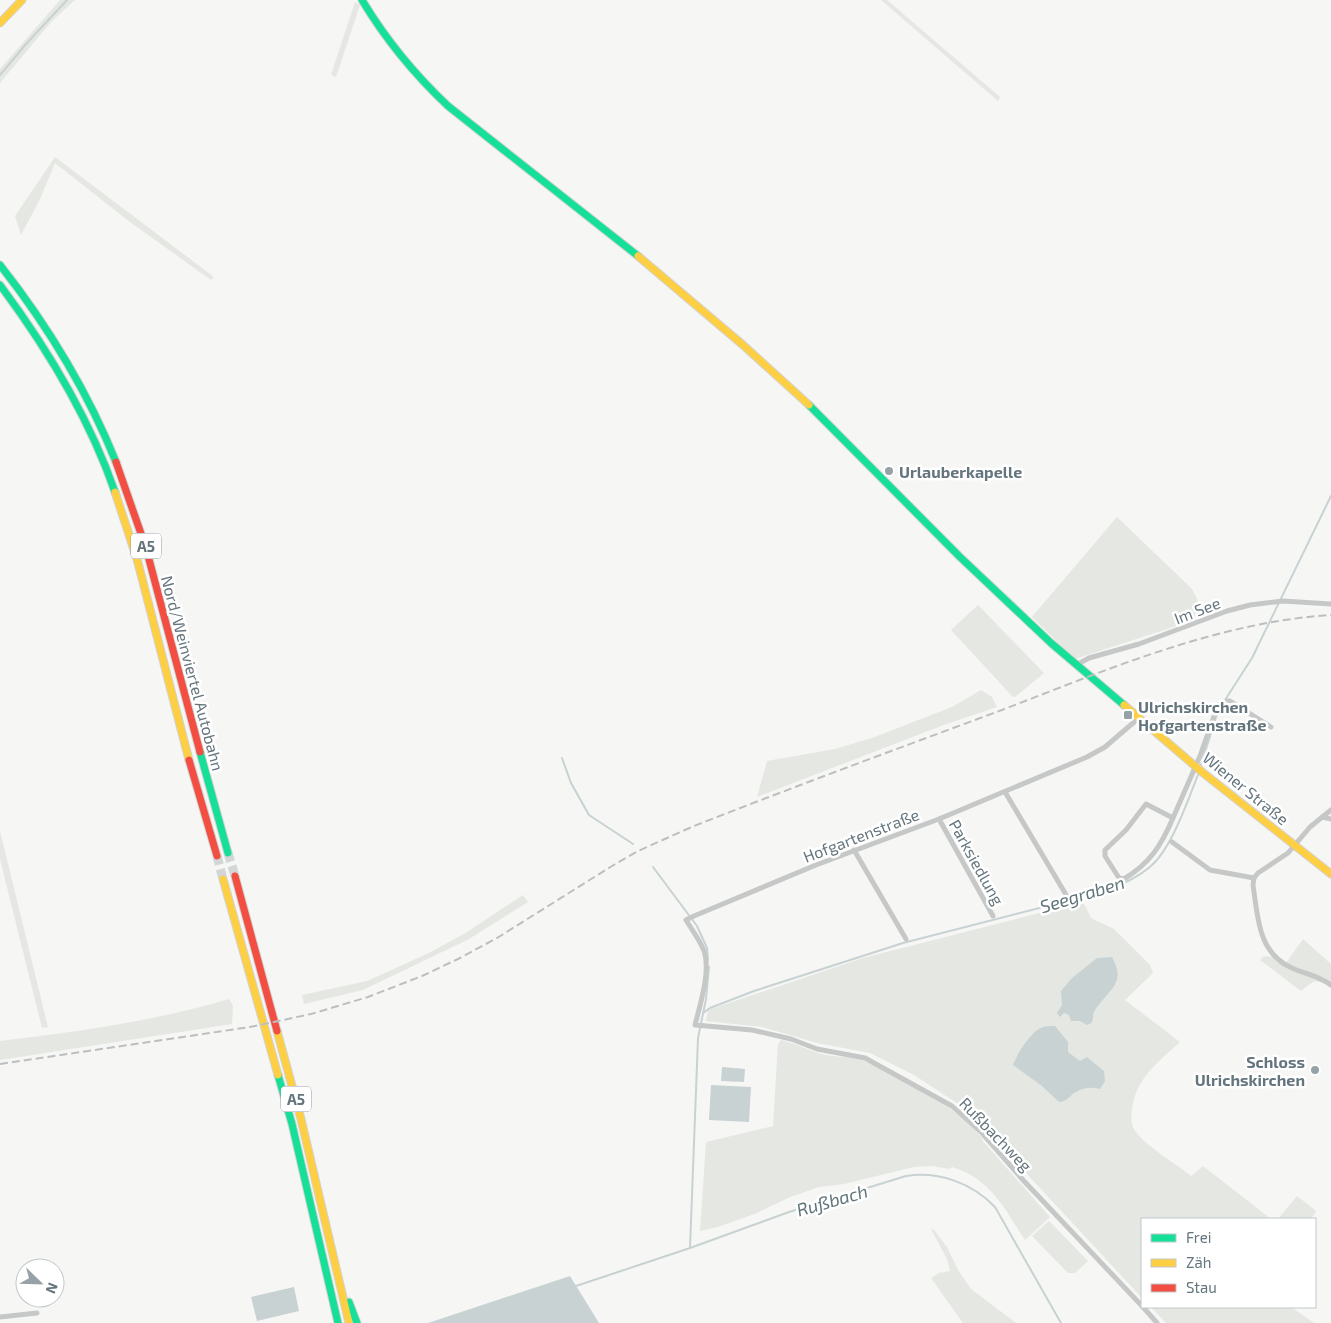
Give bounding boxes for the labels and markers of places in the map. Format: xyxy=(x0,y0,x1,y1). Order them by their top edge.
place label: Urlauberkapelle xyxy=(899,462,1022,481)
marker: Urlauberkapelle xyxy=(883,465,895,477)
place label: Ulrichskirchen Hofgartenstraße xyxy=(1138,697,1267,734)
marker: Ulrichskirchen Hofgartenstraße xyxy=(1122,709,1134,721)
place label: Schloss Ulrichskirchen xyxy=(1195,1052,1305,1089)
marker: Schloss Ulrichskirchen xyxy=(1309,1064,1321,1076)

